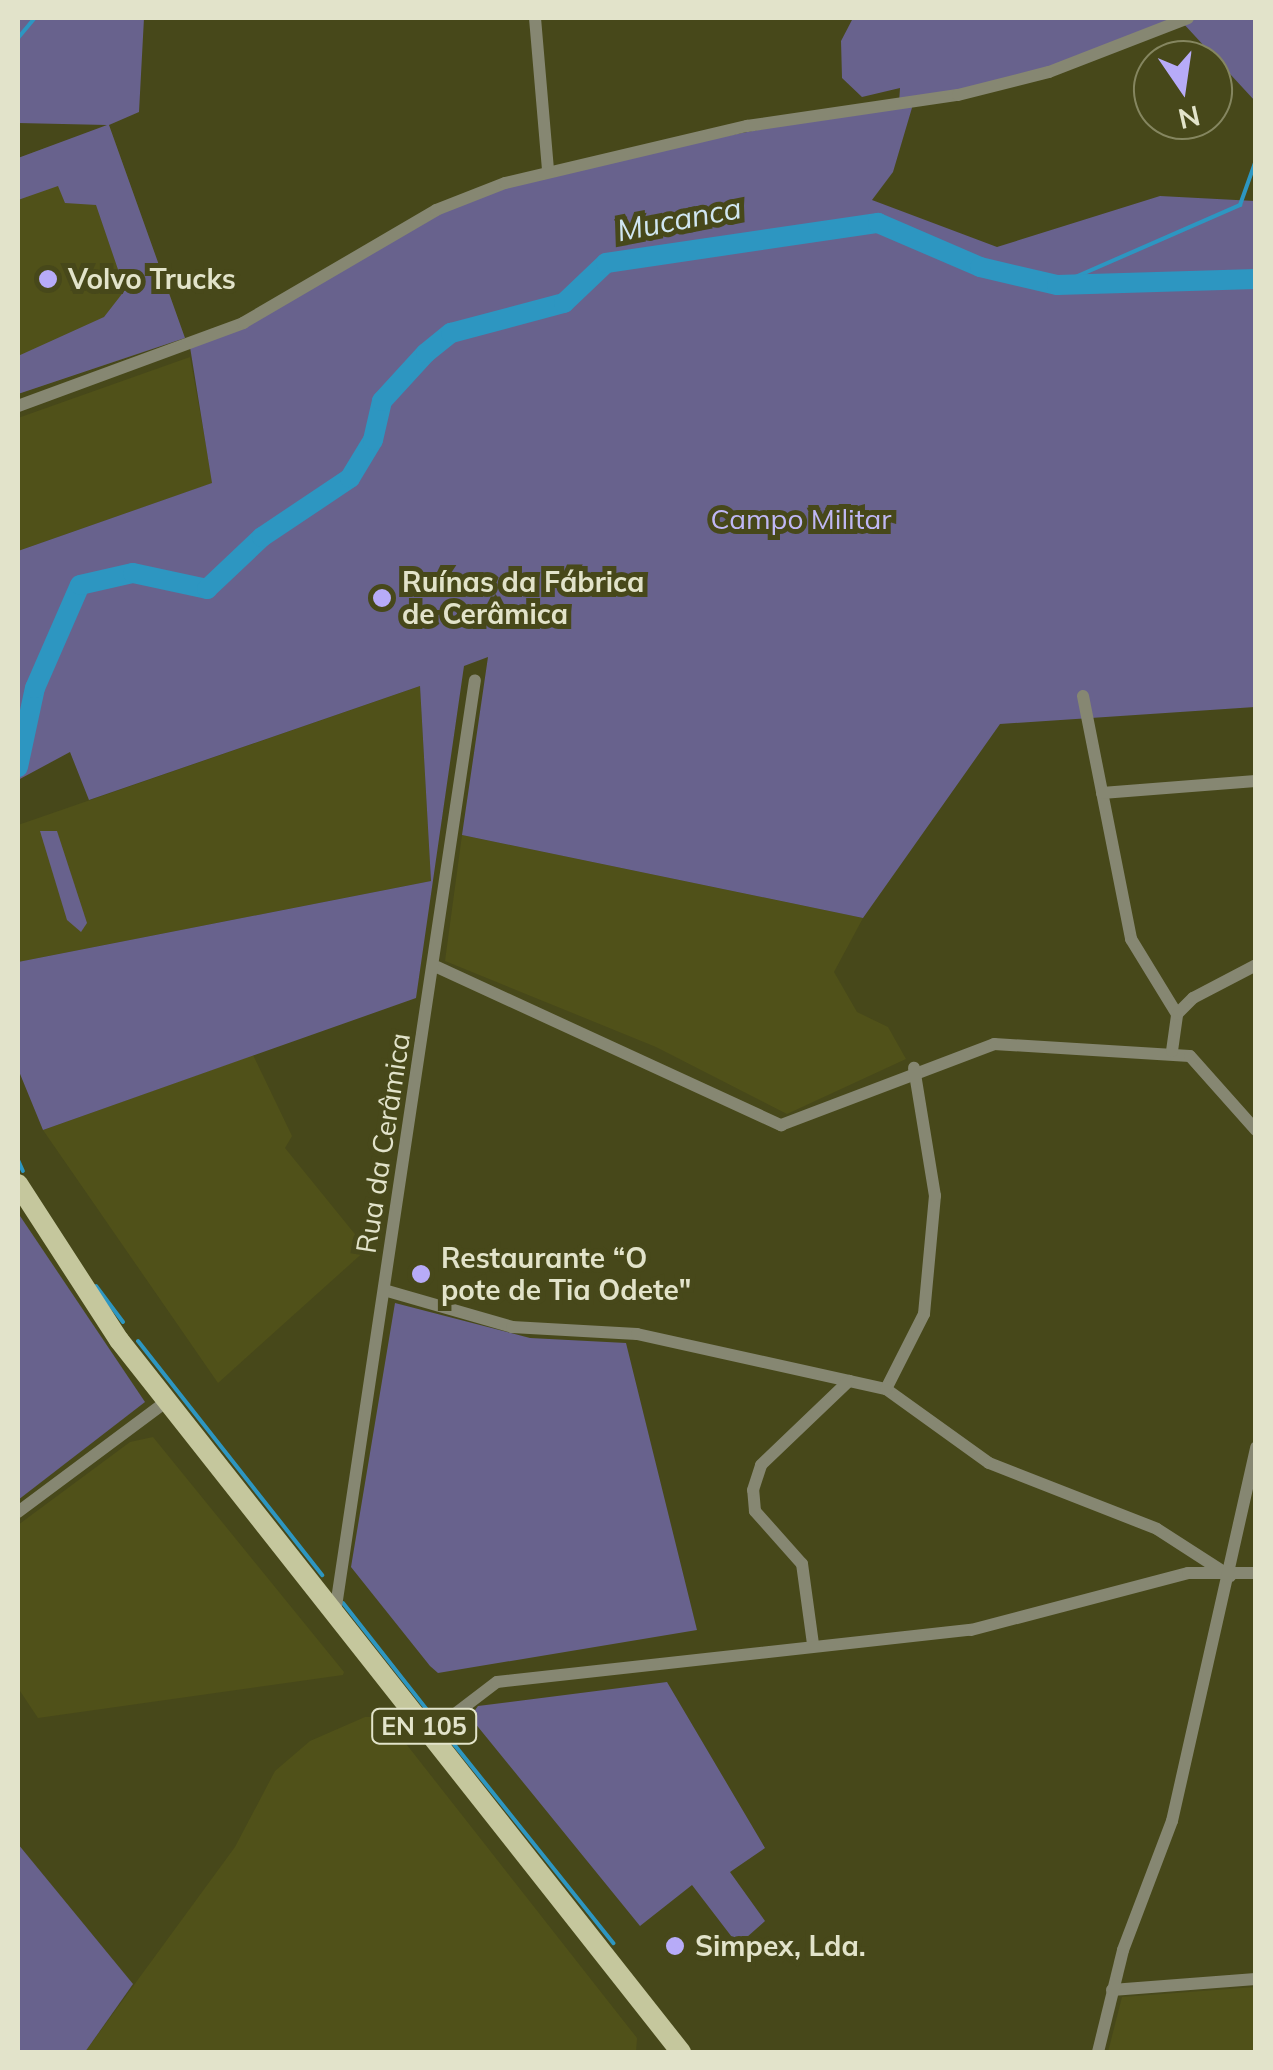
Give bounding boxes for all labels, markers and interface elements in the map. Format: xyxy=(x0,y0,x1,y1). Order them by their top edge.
north arrow xyxy=(1133,40,1233,140)
text: N xyxy=(1175,98,1204,137)
water label: Mucanca xyxy=(614,189,744,249)
place label: Volvo Trucks xyxy=(68,262,236,296)
marker: Volvo Trucks xyxy=(37,268,59,290)
park label: Campo Militar xyxy=(711,502,891,536)
place label: Ruínas da Fábrica de Cerâmica xyxy=(402,565,644,631)
marker: Ruínas da Fábrica de Cerâmica xyxy=(371,587,393,609)
street label: Rua da Cerâmica xyxy=(349,1030,417,1256)
place label: Restaurante “O pote de Tia Odete" xyxy=(441,1241,691,1307)
marker: Restaurante “O pote de Tia Odete" xyxy=(410,1263,432,1285)
road number: EN 105 xyxy=(369,1706,479,1746)
place label: Simpex, Lda. xyxy=(695,1929,866,1963)
marker: Simpex, Lda. xyxy=(664,1935,686,1957)

